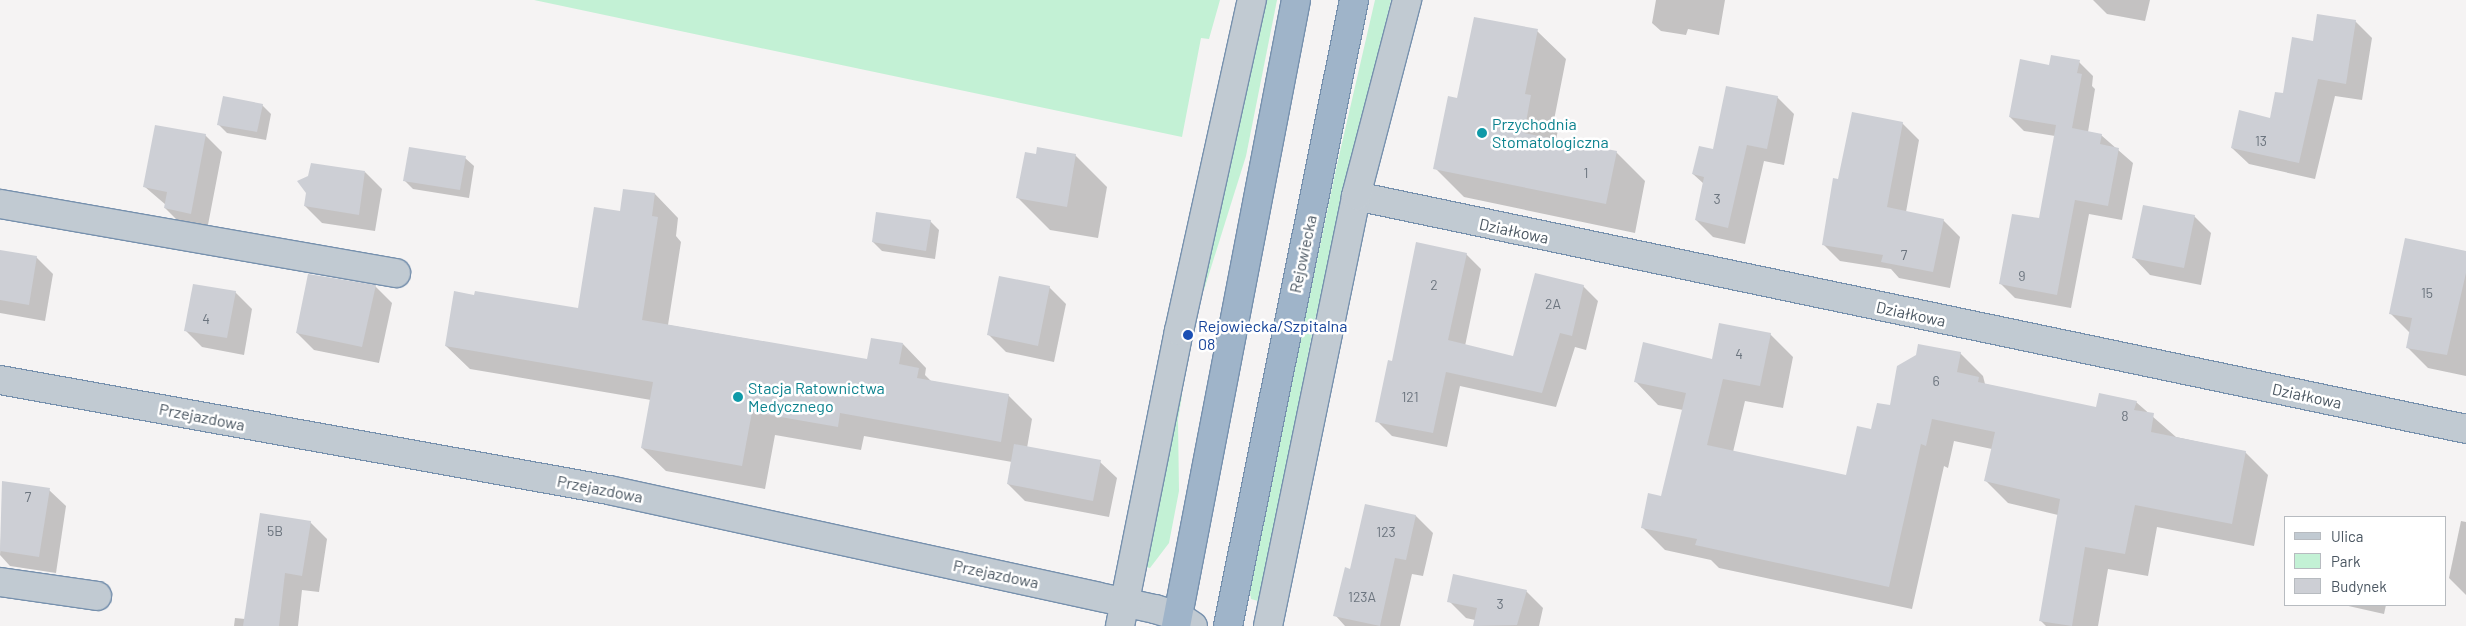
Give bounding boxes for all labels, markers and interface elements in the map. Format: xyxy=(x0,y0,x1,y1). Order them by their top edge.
place label: Przychodnia Stomatologiczna xyxy=(1492,114,1609,152)
marker: Przychodnia Stomatologiczna xyxy=(1476,127,1488,139)
house number: 13 xyxy=(2255,133,2267,149)
house number: 1 xyxy=(1584,165,1588,181)
house number: 3 xyxy=(1713,191,1721,207)
street label: Rejowiecka xyxy=(1285,213,1321,295)
street label: Działkowa xyxy=(1478,214,1550,248)
house number: 7 xyxy=(1901,247,1907,263)
house number: 9 xyxy=(2018,268,2026,284)
house number: 2 xyxy=(1430,277,1438,293)
house number: 15 xyxy=(2421,285,2433,301)
house number: 2A xyxy=(1545,296,1561,312)
street label: Działkowa xyxy=(1875,297,1947,331)
house number: 4 xyxy=(202,311,210,327)
place label: Rejowiecka/Szpitalna 08 xyxy=(1198,316,1347,354)
marker: Rejowiecka/Szpitalna 08 xyxy=(1182,329,1194,341)
house number: 4 xyxy=(1735,346,1743,362)
house number: 6 xyxy=(1932,373,1940,389)
place label: Stacja Ratownictwa Medycznego xyxy=(748,378,885,416)
street label: Działkowa xyxy=(2271,379,2343,413)
house number: 121 xyxy=(1401,389,1419,405)
marker: Stacja Ratownictwa Medycznego xyxy=(732,391,744,403)
street label: Przejazdowa xyxy=(158,399,246,435)
house number: 8 xyxy=(2121,408,2129,424)
street label: Przejazdowa xyxy=(556,471,644,507)
house number: 7 xyxy=(25,489,31,505)
legend xyxy=(2284,516,2446,606)
house number: 5B xyxy=(267,523,283,539)
house number: 123 xyxy=(1376,524,1396,540)
text: Ulica xyxy=(2331,527,2363,545)
text: Park xyxy=(2331,552,2360,570)
street label: Przejazdowa xyxy=(952,556,1040,592)
text: Budynek xyxy=(2331,577,2387,595)
house number: 123A xyxy=(1348,589,1376,605)
house number: 3 xyxy=(1496,596,1504,612)

